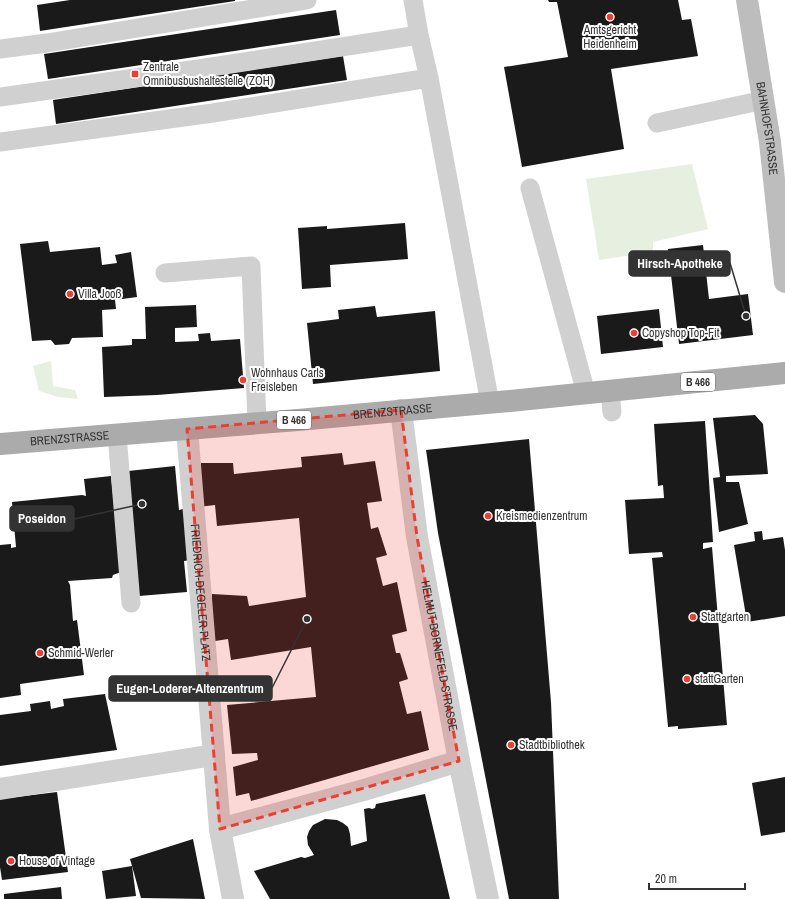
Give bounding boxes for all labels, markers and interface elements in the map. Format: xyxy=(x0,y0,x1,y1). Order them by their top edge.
marker: Amtsgericht Heidenheim xyxy=(605,12,615,22)
place label: Amtsgericht Heidenheim xyxy=(583,22,637,52)
place label: Zentrale Omnibusbushaltestelle (ZOH) xyxy=(143,59,273,89)
marker: Zentrale Omnibusbushaltestelle (ZOH) xyxy=(130,69,140,79)
street label: BAHNHOFSTRASSE xyxy=(752,81,781,176)
callout: Hirsch-Apotheke xyxy=(629,251,730,276)
text: Hirsch-Apotheke xyxy=(637,255,723,272)
place label: Villa Jooß xyxy=(78,286,122,302)
marker: Villa Jooß xyxy=(65,289,75,299)
place label: Copyshop Top-Fit xyxy=(642,325,720,341)
marker: Copyshop Top-Fit xyxy=(629,328,639,338)
place label: Wohnhaus Carls Freisleben xyxy=(251,365,324,395)
road number: B 466 xyxy=(681,373,715,391)
marker: Wohnhaus Carls Freisleben xyxy=(238,375,248,385)
street label: BRENZSTRASSE xyxy=(352,400,433,423)
road number: B 466 xyxy=(277,411,311,429)
street label: BRENZSTRASSE xyxy=(30,427,110,450)
callout: Poseidon xyxy=(10,506,74,531)
place label: Kreismedienzentrum xyxy=(496,508,587,524)
text: Poseidon xyxy=(18,510,66,527)
marker: Kreismedienzentrum xyxy=(483,511,493,521)
street label: FRIEDRICH-DEGELER-PLATZ xyxy=(187,523,214,661)
street label: HELMUT-BORNEFELD-STRASSE xyxy=(417,579,461,732)
place label: Stattgarten xyxy=(701,609,749,625)
marker: Stattgarten xyxy=(688,612,698,622)
place label: Schmid-Werler xyxy=(48,645,114,661)
marker: Schmid-Werler xyxy=(35,648,45,658)
place label: stattGarten xyxy=(695,671,744,687)
marker: stattGarten xyxy=(682,674,692,684)
callout: Eugen-Loderer-Altenzentrum xyxy=(109,676,272,701)
text: Eugen-Loderer-Altenzentrum xyxy=(116,680,264,697)
place label: Stadtbibliothek xyxy=(519,737,585,753)
marker: Stadtbibliothek xyxy=(506,740,516,750)
place label: House of Vintage xyxy=(19,853,95,869)
marker: House of Vintage xyxy=(6,856,16,866)
scale bar xyxy=(649,865,745,891)
text: 20 m xyxy=(655,871,677,887)

